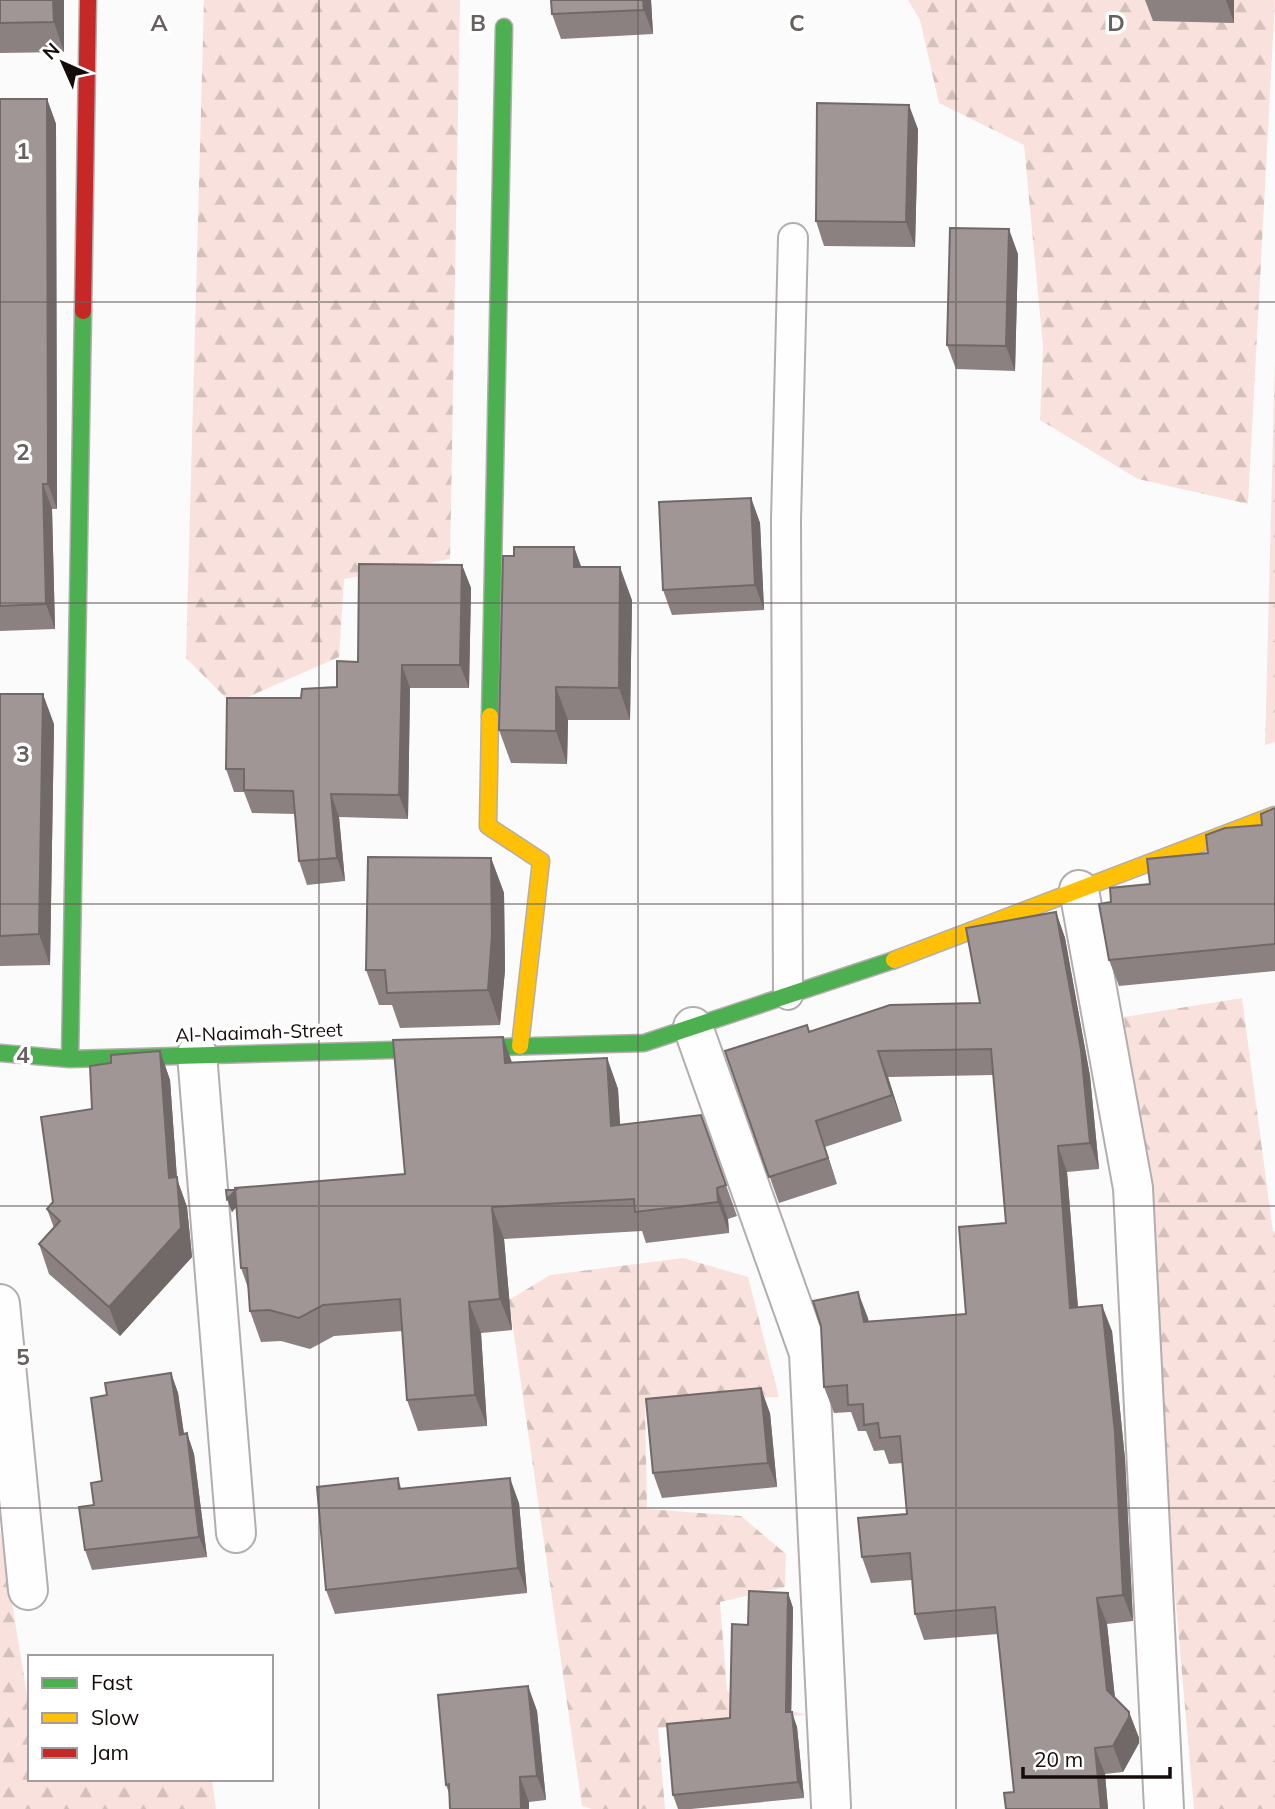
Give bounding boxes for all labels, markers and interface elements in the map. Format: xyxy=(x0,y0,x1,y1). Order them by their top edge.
text: A xyxy=(150,8,168,37)
text: B xyxy=(470,8,486,37)
text: C xyxy=(789,8,805,37)
text: D xyxy=(1107,8,1125,37)
north arrow xyxy=(28,28,98,98)
text: N xyxy=(37,37,65,65)
text: 1 xyxy=(16,136,30,165)
text: 2 xyxy=(16,437,30,466)
text: 3 xyxy=(16,739,30,768)
street label: Al-Naaimah-Street xyxy=(175,1017,344,1047)
text: 4 xyxy=(16,1040,30,1069)
text: 5 xyxy=(16,1342,30,1371)
legend xyxy=(28,1655,273,1781)
text: Fast xyxy=(91,1669,133,1695)
text: Slow xyxy=(91,1704,139,1730)
scale bar xyxy=(1023,1736,1170,1780)
text: Jam xyxy=(91,1739,129,1765)
text: 20 m xyxy=(1034,1746,1083,1772)

